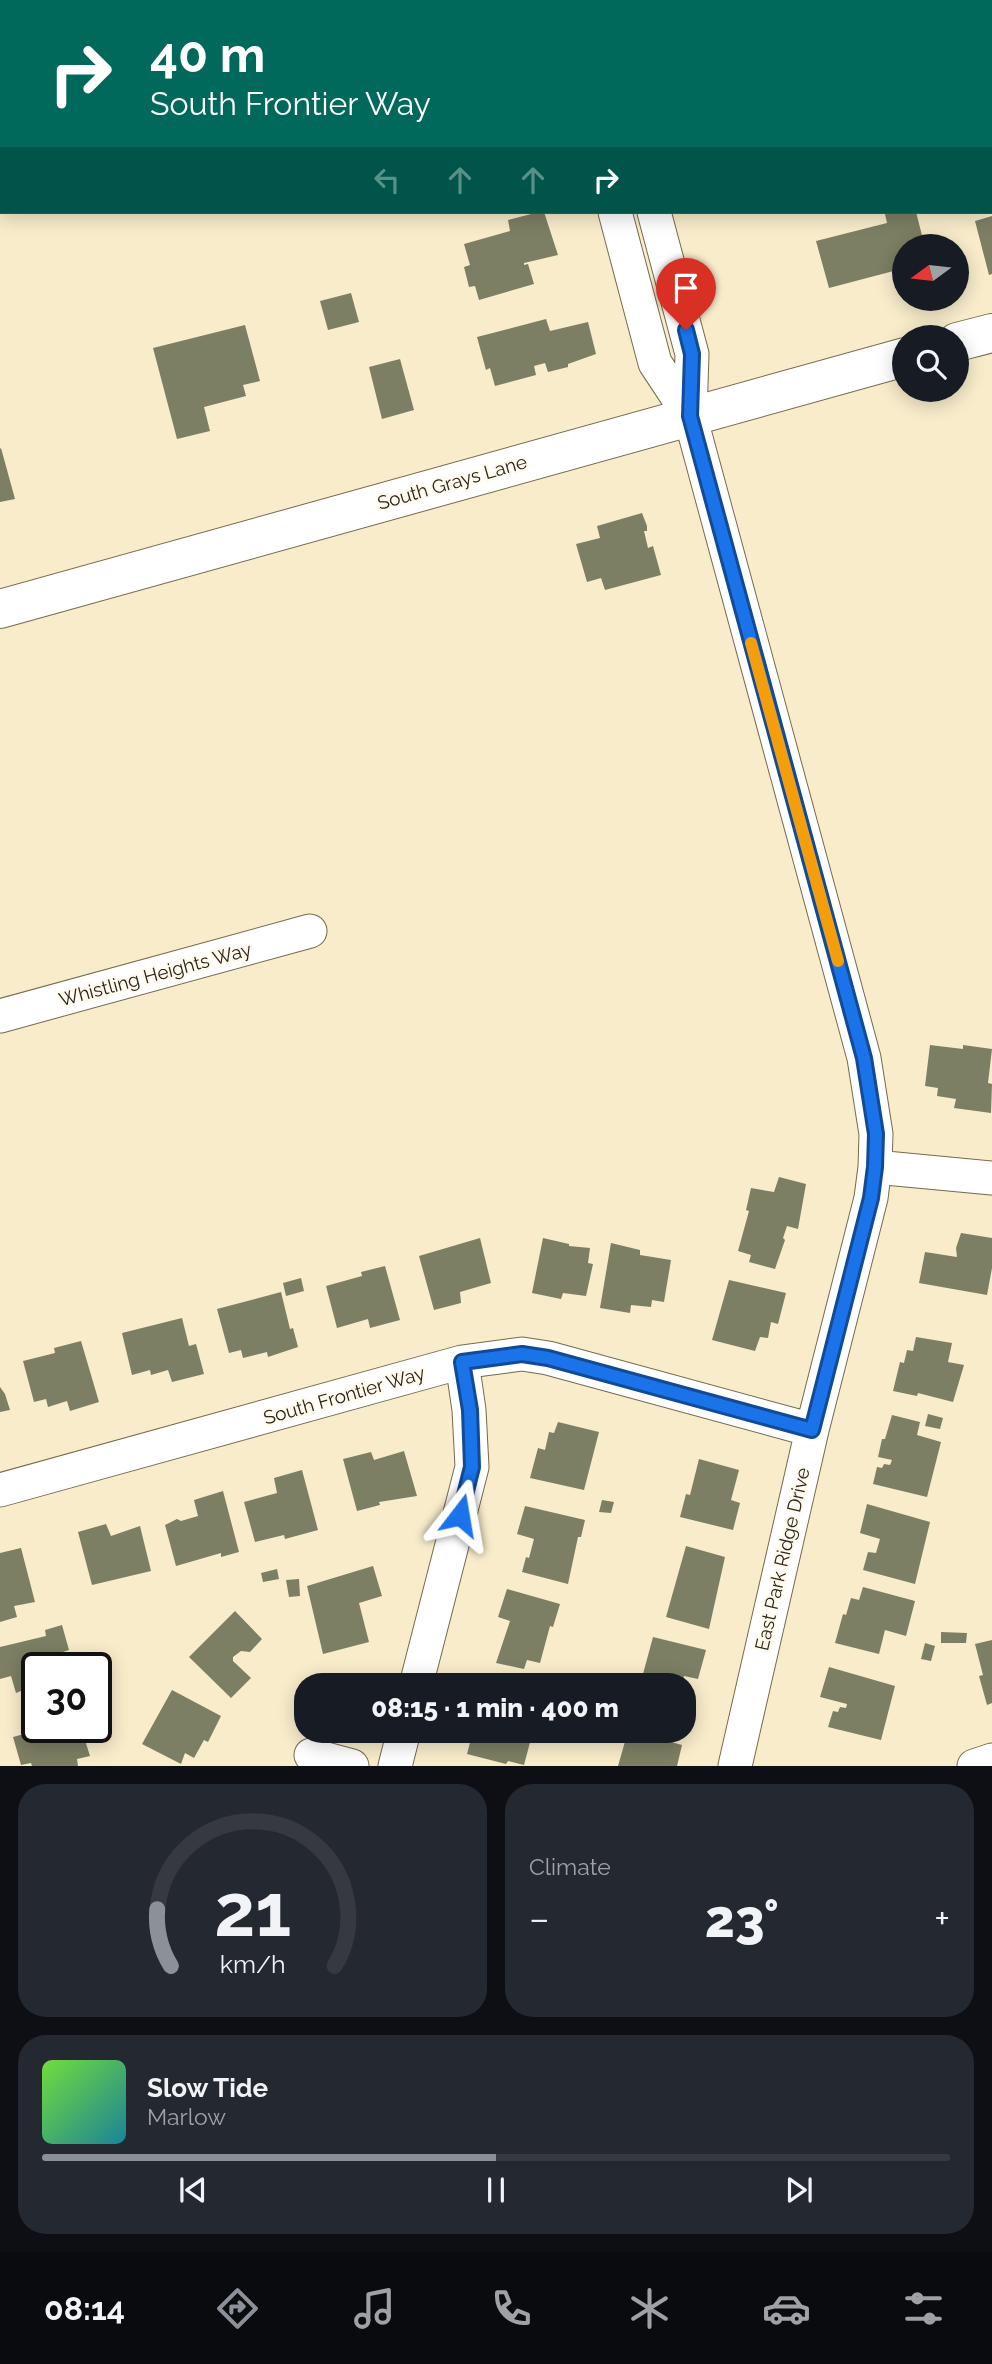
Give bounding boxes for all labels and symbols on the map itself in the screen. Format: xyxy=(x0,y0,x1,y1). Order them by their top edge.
north arrow xyxy=(892,234,970,312)
pin xyxy=(656,258,716,330)
street label: South Grays Lane xyxy=(375,450,529,514)
street label: Whistling Heights Way xyxy=(56,938,254,1010)
street label: South Frontier Way xyxy=(261,1361,427,1429)
street label: East Park Ridge Drive xyxy=(750,1465,814,1653)
position arrow xyxy=(423,1478,497,1552)
speed limit sign: 30 xyxy=(21,1652,112,1743)

